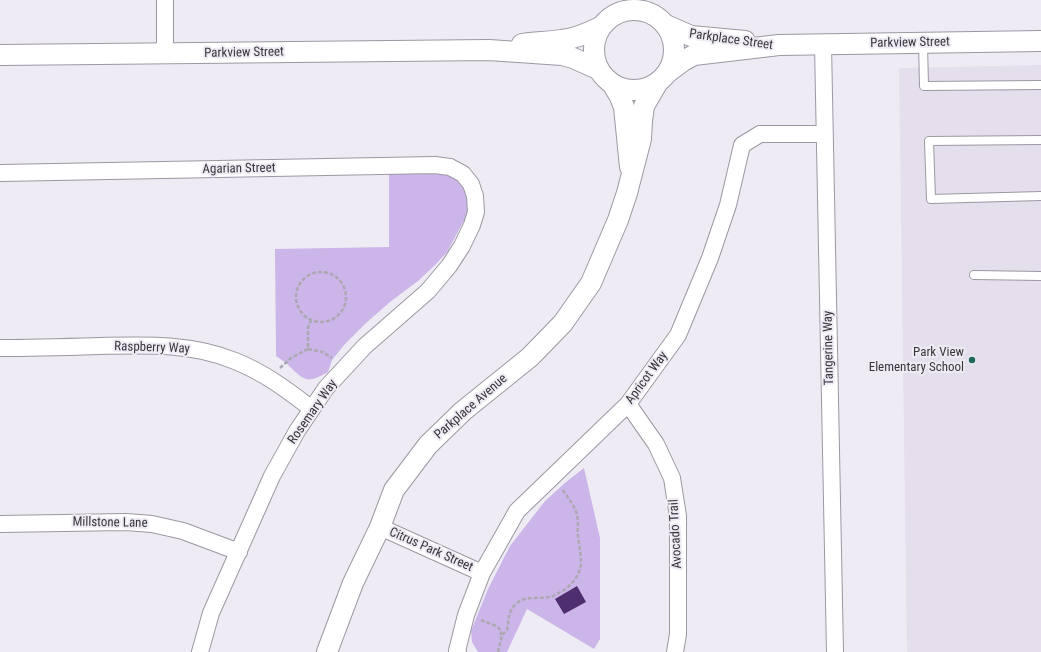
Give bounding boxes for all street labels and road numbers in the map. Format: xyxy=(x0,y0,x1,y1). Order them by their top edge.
street label: Parkplace Street xyxy=(688,26,774,54)
street label: Parkview Street xyxy=(870,35,950,51)
street label: Parkview Street xyxy=(204,45,284,61)
street label: Agarian Street xyxy=(202,161,276,177)
street label: Tangerine Way xyxy=(821,311,837,385)
street label: Raspberry Way xyxy=(114,339,190,357)
street label: Apricot Way xyxy=(623,349,671,407)
street label: Parkplace Avenue xyxy=(431,371,511,443)
street label: Rosemary Way xyxy=(285,377,341,447)
street label: Avocado Trail xyxy=(666,499,686,569)
street label: Millstone Lane xyxy=(72,515,148,531)
street label: Citrus Park Street xyxy=(387,525,475,575)

